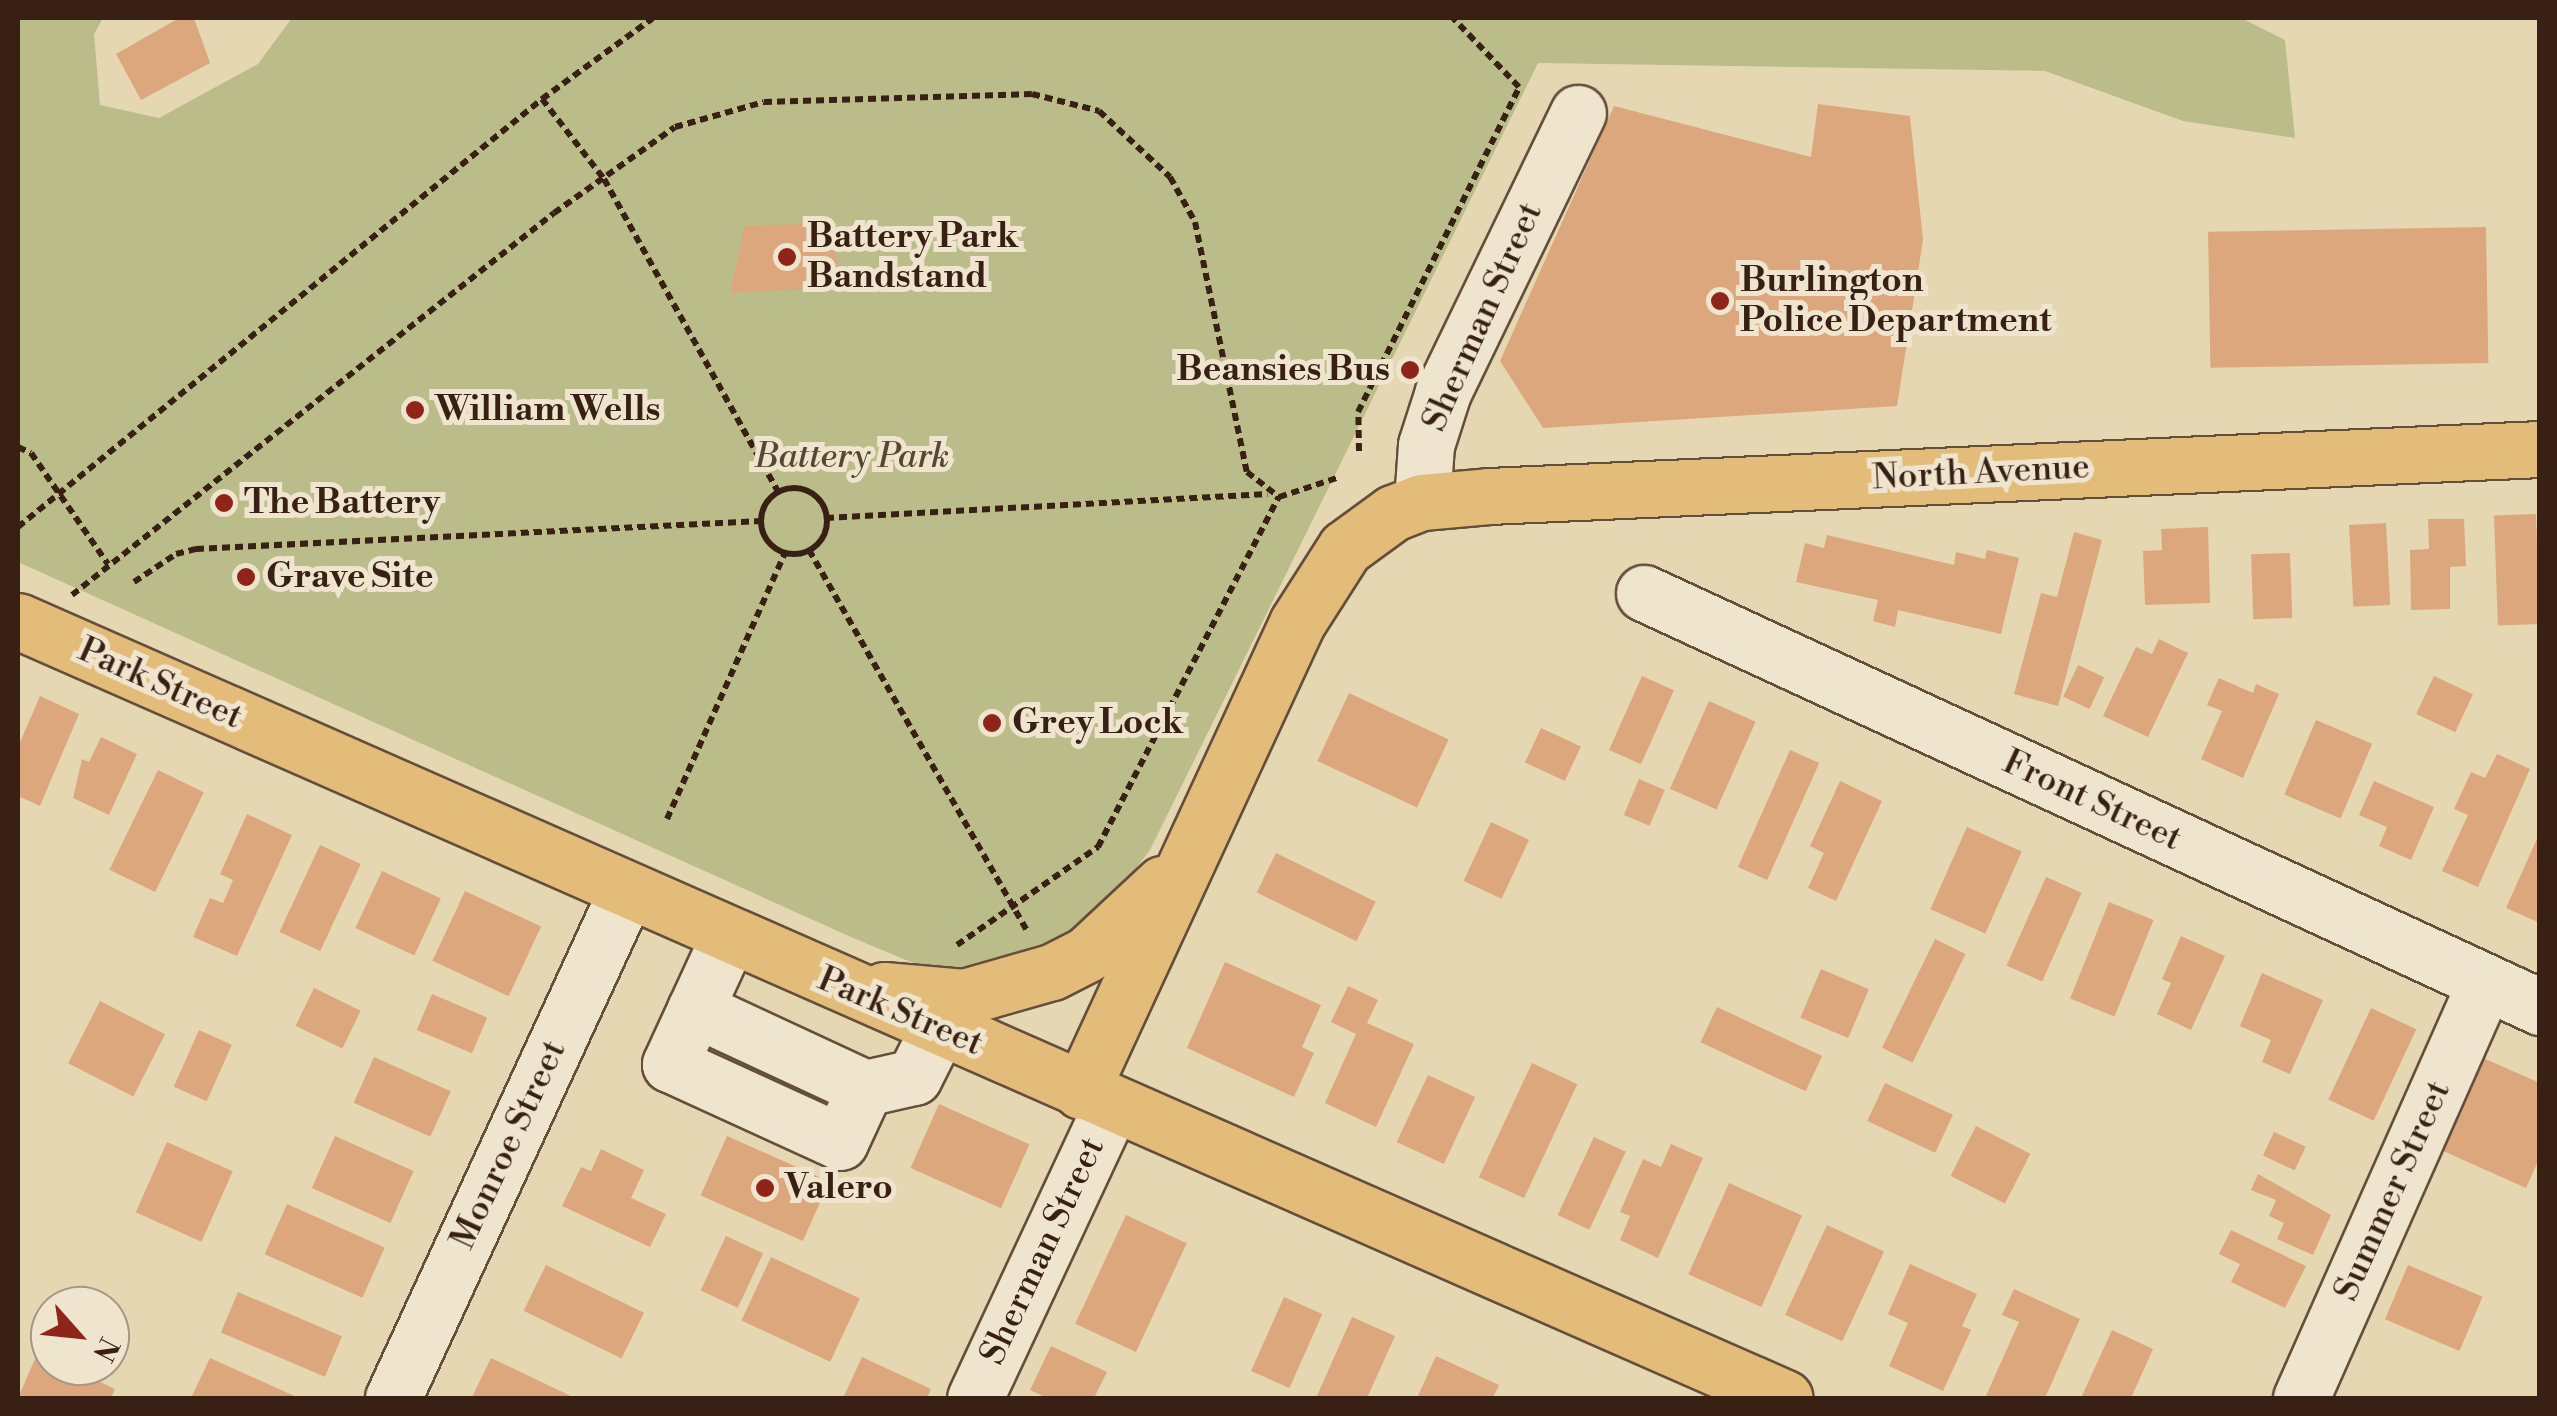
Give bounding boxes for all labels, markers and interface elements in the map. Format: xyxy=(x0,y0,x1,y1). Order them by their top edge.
street label: Sherman Street xyxy=(1414,196,1552,438)
place label: Battery Park Bandstand xyxy=(807,216,1018,298)
marker: Battery Park Bandstand xyxy=(776,246,798,268)
place label: Burlington Police Department xyxy=(1740,260,2052,342)
marker: Burlington Police Department xyxy=(1709,290,1731,312)
place label: Beansies Bus xyxy=(1176,349,1390,391)
marker: Beansies Bus xyxy=(1399,359,1421,381)
place label: William Wells xyxy=(435,389,660,431)
marker: William Wells xyxy=(404,399,426,421)
park label: Battery Park xyxy=(755,436,949,478)
street label: North Avenue xyxy=(1871,446,2091,500)
place label: The Battery xyxy=(244,482,440,524)
marker: The Battery xyxy=(213,492,235,514)
place label: Grave Site xyxy=(266,556,433,598)
marker: Grave Site xyxy=(235,566,257,588)
street label: Park Street xyxy=(71,629,249,739)
place label: Grey Lock xyxy=(1012,702,1183,744)
marker: Grey Lock xyxy=(981,712,1003,734)
street label: Front Street xyxy=(1996,741,2188,861)
street label: Park Street xyxy=(811,958,989,1066)
street label: Monroe Street xyxy=(442,1034,576,1256)
street label: Summer Street xyxy=(2326,1074,2460,1308)
street label: Sherman Street xyxy=(972,1131,1114,1371)
place label: Valero xyxy=(785,1167,893,1209)
marker: Valero xyxy=(754,1177,776,1199)
north arrow xyxy=(30,1286,130,1386)
text: N xyxy=(85,1331,126,1367)

